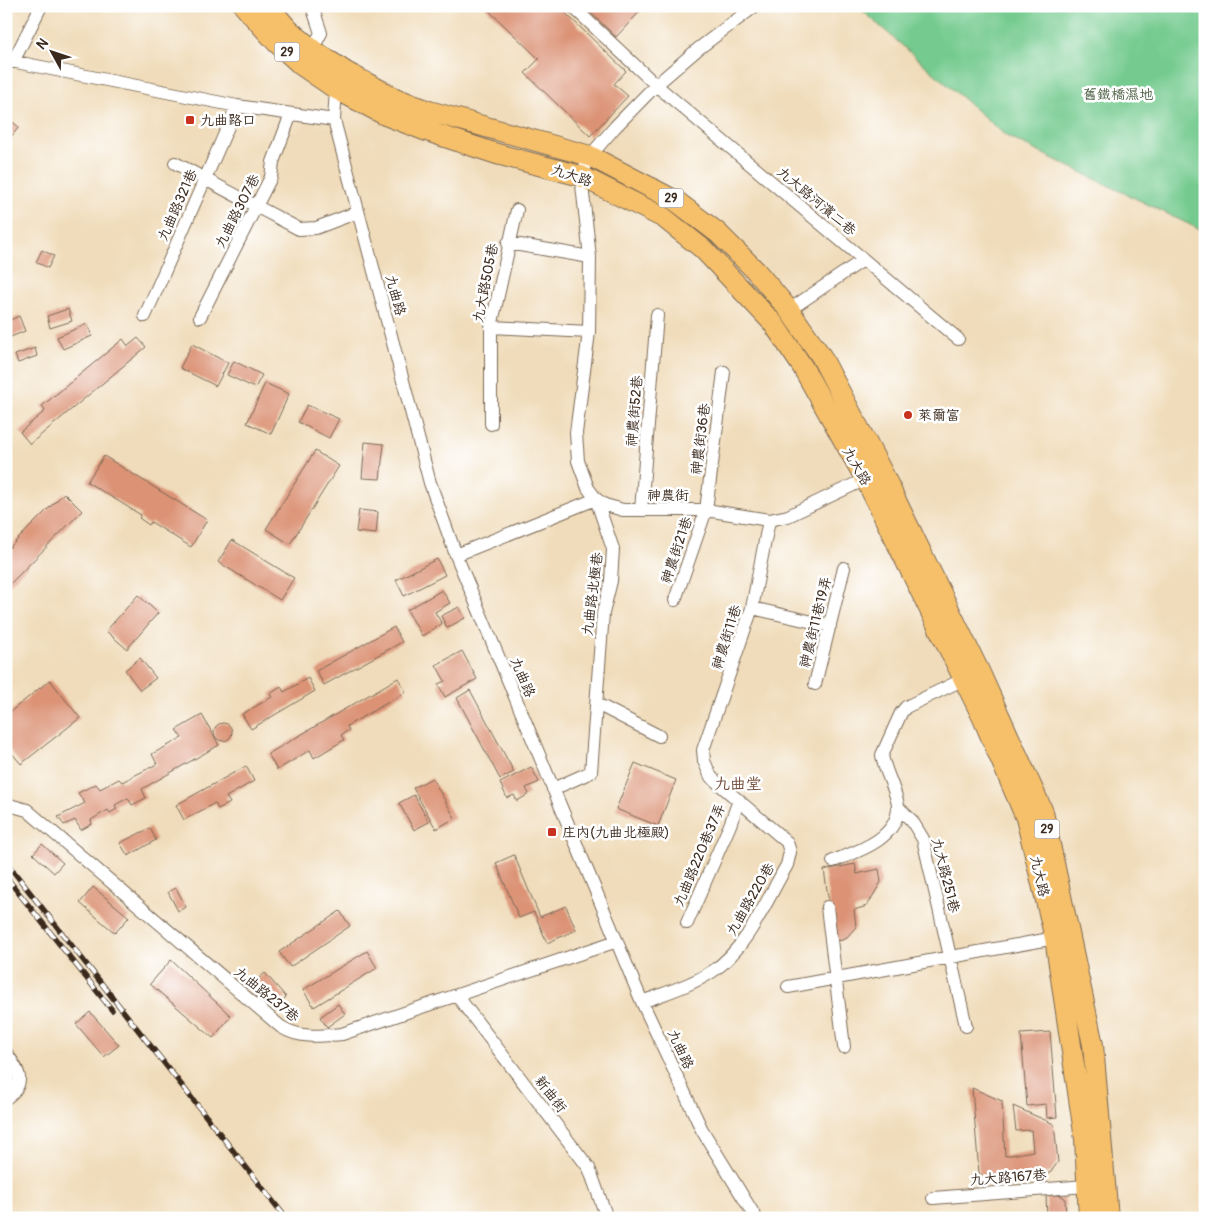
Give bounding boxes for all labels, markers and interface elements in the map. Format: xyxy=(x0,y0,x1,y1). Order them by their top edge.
north arrow xyxy=(28,28,78,78)
text: N xyxy=(33,35,52,53)
road number: 29 xyxy=(274,42,300,62)
park label: 舊鐵橋濕地 xyxy=(1083,86,1153,103)
place label: 九曲路口 xyxy=(200,112,256,129)
marker: 九曲路口 xyxy=(184,114,196,126)
street label: 九大路 xyxy=(549,161,594,190)
street label: 九大路河濱二巷 xyxy=(774,163,860,240)
street label: 九曲路321巷 xyxy=(154,166,201,244)
street label: 九曲路307巷 xyxy=(212,170,264,251)
road number: 29 xyxy=(658,188,684,208)
street label: 九大路505巷 xyxy=(469,241,502,324)
street label: 九曲路 xyxy=(382,273,409,318)
street label: 神農街52巷 xyxy=(623,374,646,447)
street label: 神農街36巷 xyxy=(688,401,713,476)
place label: 萊爾富 xyxy=(918,407,960,424)
marker: 萊爾富 xyxy=(902,409,914,421)
street label: 九大路 xyxy=(839,444,874,489)
street label: 神農街 xyxy=(647,487,689,504)
street label: 神農街21巷 xyxy=(657,514,696,586)
street label: 九曲路北極巷 xyxy=(579,550,606,637)
street label: 神農街11巷19弄 xyxy=(796,575,835,670)
street label: 神農街11巷 xyxy=(708,602,745,672)
street label: 九曲路 xyxy=(507,655,539,700)
district label: 九曲堂 xyxy=(714,774,762,794)
street label: 九曲路220巷37弄 xyxy=(670,801,729,909)
road number: 29 xyxy=(1034,820,1060,839)
place label: 庄內(九曲北極殿) xyxy=(562,824,669,841)
marker: 庄內(九曲北極殿) xyxy=(546,826,558,838)
street label: 九大路251巷 xyxy=(928,836,963,915)
street label: 九大路 xyxy=(1027,854,1053,898)
street label: 九曲路220巷 xyxy=(723,859,779,939)
street label: 九曲路237巷 xyxy=(231,963,303,1026)
street label: 九曲路 xyxy=(664,1027,697,1072)
street label: 新曲街 xyxy=(531,1073,570,1116)
street label: 九大路167巷 xyxy=(969,1166,1048,1189)

